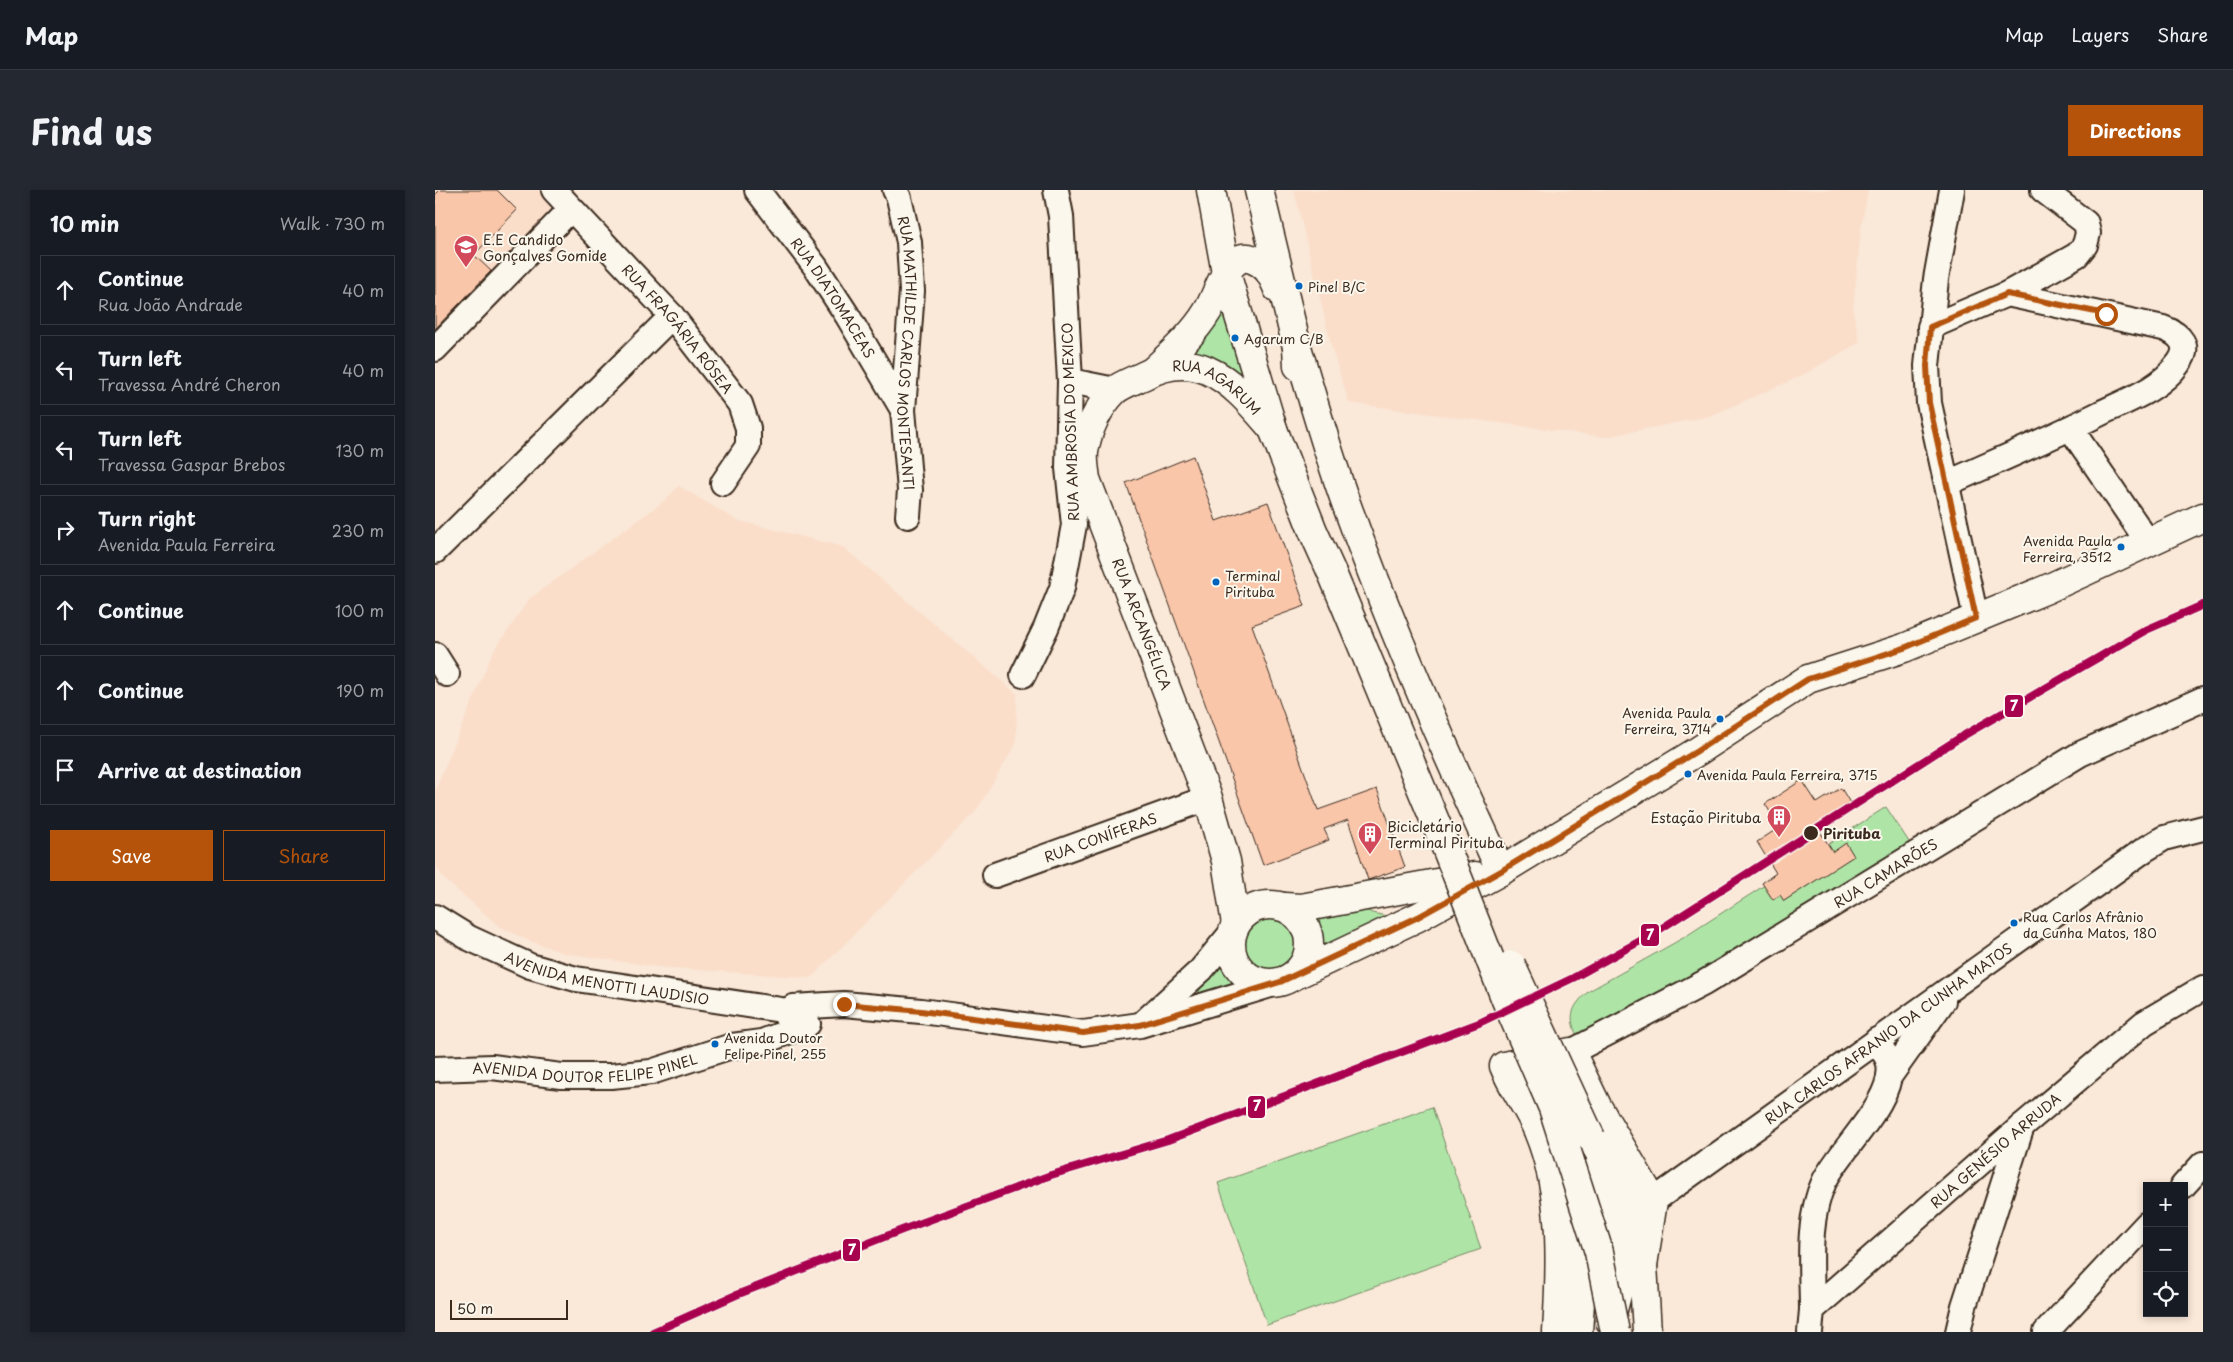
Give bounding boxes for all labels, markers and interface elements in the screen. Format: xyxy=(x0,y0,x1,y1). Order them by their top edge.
text: Map xyxy=(25,17,78,53)
text: Map xyxy=(2005,21,2044,48)
text: Layers xyxy=(2072,21,2129,48)
text: Share xyxy=(2157,21,2208,48)
text: Find us xyxy=(30,104,152,157)
button: Directions xyxy=(2068,105,2203,156)
text: 10 min xyxy=(50,207,120,239)
text: Walk · 730 m xyxy=(280,211,385,235)
street label: RUA MATHILDE CARLOS MONTESANTI xyxy=(892,214,923,491)
place label: E.E Candido Gonçalves Gomide xyxy=(483,229,607,266)
street label: RUA DIATOMACEAS xyxy=(786,233,880,362)
school or university icon: E.E Candido Gonçalves Gomide xyxy=(453,234,479,268)
street label: RUA FRAGÁRIA RÓSEA xyxy=(618,259,739,398)
text: Continue xyxy=(98,264,184,292)
icon: ahead xyxy=(51,276,79,304)
place label: Pinel B/C xyxy=(1308,277,1366,296)
text: 40 m xyxy=(342,278,384,302)
marker: Pinel B/C xyxy=(1294,281,1304,291)
text: Rua João Andrade xyxy=(98,292,243,316)
route start xyxy=(2095,303,2118,326)
street label: RUA AMBROSIA DO MEXICO xyxy=(1056,322,1084,522)
place label: Agarum C/B xyxy=(1244,329,1323,348)
marker: Agarum C/B xyxy=(1230,333,1240,343)
text: Turn left xyxy=(98,344,182,372)
street label: RUA AGARUM xyxy=(1171,354,1266,419)
icon: left xyxy=(51,356,79,384)
text: 40 m xyxy=(342,358,384,382)
text: Travessa André Cheron xyxy=(98,372,281,396)
text: Turn left xyxy=(98,424,182,452)
icon: left xyxy=(51,436,79,464)
text: 130 m xyxy=(336,438,384,462)
text: Travessa Gaspar Brebos xyxy=(98,452,285,476)
text: Turn right xyxy=(98,504,196,532)
icon: right xyxy=(51,516,79,544)
text: 230 m xyxy=(332,518,384,542)
place label: Avenida Paula Ferreira, 3512 xyxy=(2023,531,2113,566)
text: Avenida Paula Ferreira xyxy=(98,532,275,556)
marker: Avenida Paula Ferreira, 3512 xyxy=(2116,542,2126,552)
street label: RUA ARCANGÉLICA xyxy=(1107,555,1177,693)
place label: Terminal Pirituba xyxy=(1225,566,1280,601)
marker: Terminal Pirituba xyxy=(1211,577,1221,587)
icon: ahead xyxy=(51,596,79,624)
text: Continue xyxy=(98,596,184,624)
text: 100 m xyxy=(335,598,384,622)
icon: ahead xyxy=(51,676,79,704)
text: Continue xyxy=(98,676,184,704)
text: 190 m xyxy=(336,678,384,702)
line badge: 7 xyxy=(2004,694,2024,718)
text: 7 xyxy=(2010,695,2019,716)
place label: Avenida Paula Ferreira, 3714 xyxy=(1622,703,1712,738)
marker: Avenida Paula Ferreira, 3714 xyxy=(1715,714,1725,724)
icon: arrive xyxy=(51,756,79,784)
text: Arrive at destination xyxy=(98,756,302,784)
place label: Avenida Paula Ferreira, 3715 xyxy=(1697,765,1878,784)
marker: Avenida Paula Ferreira, 3715 xyxy=(1683,769,1693,779)
building icon: Estação Pirituba xyxy=(1766,804,1792,838)
street label: RUA CONÍFERAS xyxy=(1041,807,1160,867)
place label: Estação Pirituba xyxy=(1651,807,1761,828)
place label: Bicicletário Terminal Pirituba xyxy=(1387,816,1504,853)
building icon: Bicicletário Terminal Pirituba xyxy=(1357,821,1383,855)
place label: Pirituba xyxy=(1823,823,1881,844)
marker: Pirituba xyxy=(1802,824,1820,842)
button: Save xyxy=(50,830,213,881)
button: Share xyxy=(223,830,385,881)
street label: RUA CAMARÕES xyxy=(1829,833,1941,912)
place label: Rua Carlos Afrânio da Cunha Matos, 180 xyxy=(2023,907,2157,942)
marker: Rua Carlos Afrânio da Cunha Matos, 180 xyxy=(2009,918,2019,928)
line badge: 7 xyxy=(1640,923,1660,947)
text: 7 xyxy=(1646,924,1655,945)
street label: RUA CARLOS AFRANIO DA CUNHA MATOS xyxy=(1760,937,2016,1129)
street label: AVENIDA MENOTTI LAUDISIO xyxy=(501,945,711,1009)
route end xyxy=(833,993,856,1016)
place label: Avenida Doutor Felipe Pinel, 255 xyxy=(724,1028,826,1063)
marker: Avenida Doutor Felipe Pinel, 255 xyxy=(710,1039,720,1049)
street label: AVENIDA DOUTOR FELIPE PINEL xyxy=(472,1047,700,1087)
street label: RUA GENÉSIO ARRUDA xyxy=(1925,1088,2065,1213)
line badge: 7 xyxy=(1247,1095,1266,1119)
text: 7 xyxy=(1253,1095,1262,1116)
map controls xyxy=(2143,1182,2188,1317)
button: + xyxy=(2143,1182,2188,1227)
button: − xyxy=(2143,1227,2188,1272)
line badge: 7 xyxy=(842,1238,861,1262)
text: 7 xyxy=(848,1239,857,1260)
button: locate xyxy=(2143,1272,2188,1317)
scale bar xyxy=(450,1297,567,1320)
text: 50 m xyxy=(457,1298,493,1319)

